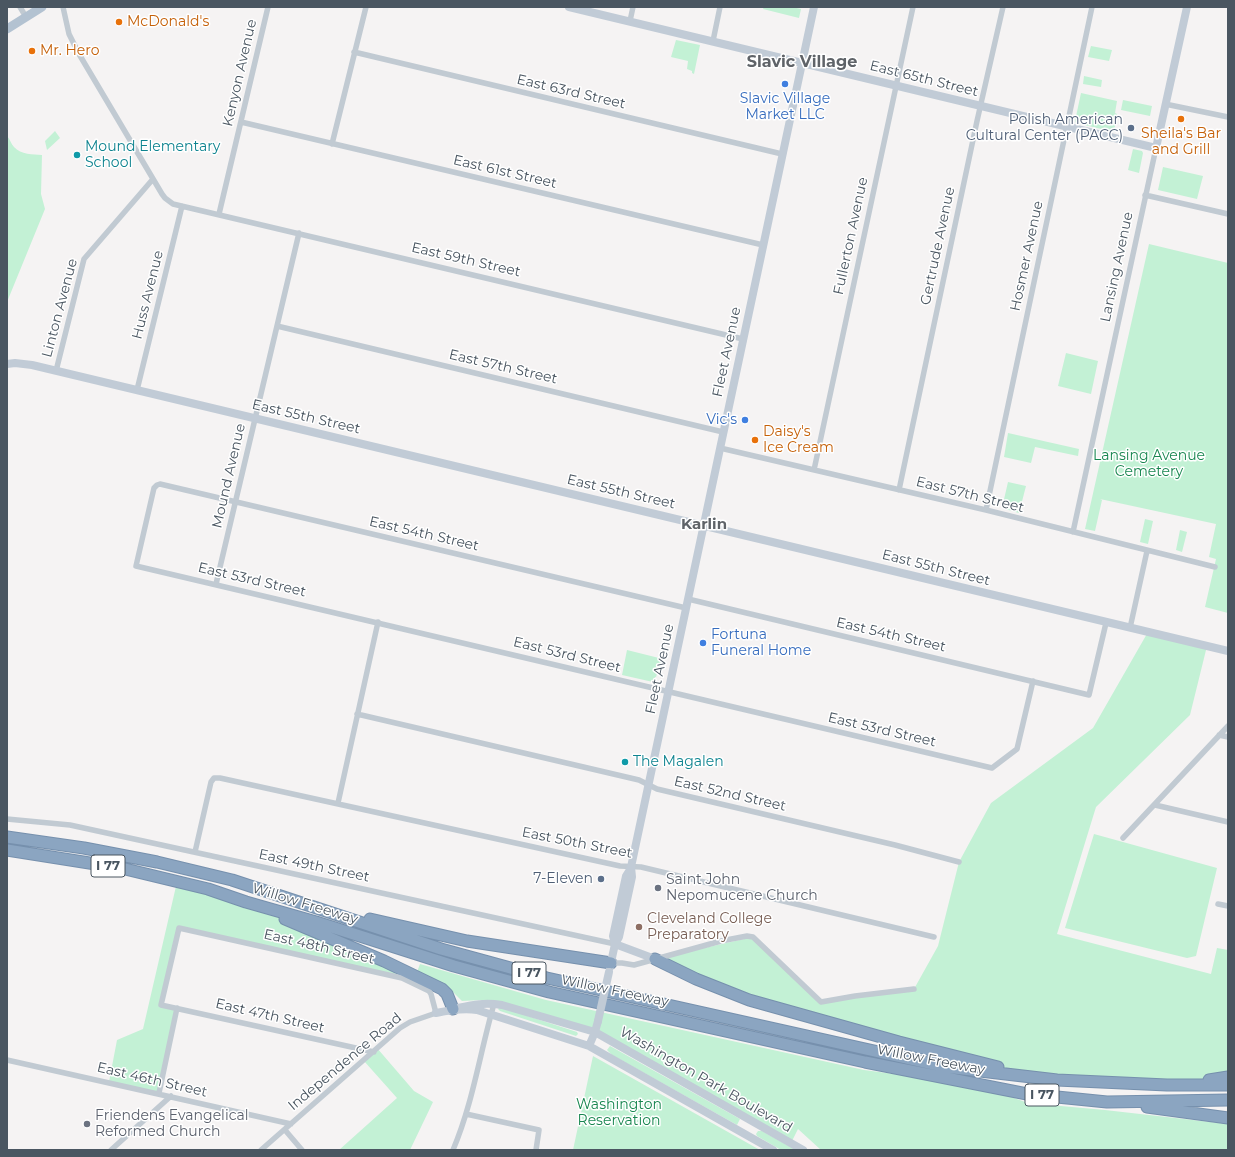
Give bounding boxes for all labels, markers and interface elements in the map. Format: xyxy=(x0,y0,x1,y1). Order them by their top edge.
place label: McDonald's xyxy=(127,14,209,30)
marker: McDonald's xyxy=(114,17,124,27)
street label: Kenyon Avenue xyxy=(220,18,260,128)
place label: Mr. Hero xyxy=(40,43,100,59)
marker: Mr. Hero xyxy=(27,46,37,56)
district label: Slavic Village xyxy=(747,52,857,72)
street label: East 65th Street xyxy=(868,57,980,101)
street label: East 63rd Street xyxy=(515,71,627,113)
marker: Slavic Village Market LLC xyxy=(780,79,790,89)
place label: Slavic Village Market LLC xyxy=(740,91,830,124)
place label: Polish American Cultural Center (PACC) xyxy=(966,112,1123,144)
marker: Sheila's Bar and Grill xyxy=(1176,114,1186,124)
marker: Polish American Cultural Center (PACC) xyxy=(1126,123,1136,133)
place label: Sheila's Bar and Grill xyxy=(1141,126,1221,158)
place label: Mound Elementary School xyxy=(85,139,220,172)
marker: Mound Elementary School xyxy=(72,150,82,160)
street label: East 61st Street xyxy=(452,152,558,192)
street label: Fullerton Avenue xyxy=(830,176,872,296)
street label: Gertrude Avenue xyxy=(917,185,959,307)
street label: Hosmer Avenue xyxy=(1007,199,1047,313)
street label: Lansing Avenue xyxy=(1097,210,1137,324)
street label: East 59th Street xyxy=(410,239,522,281)
street label: Huss Avenue xyxy=(129,249,167,341)
street label: Linton Avenue xyxy=(39,257,81,359)
street label: Fleet Avenue xyxy=(709,305,745,399)
street label: East 57th Street xyxy=(447,346,559,388)
street label: East 55th Street xyxy=(250,396,362,438)
place label: Vic's xyxy=(706,412,737,428)
marker: Vic's xyxy=(740,415,750,425)
street label: Mound Avenue xyxy=(209,422,249,530)
place label: Daisy's Ice Cream xyxy=(763,424,834,456)
marker: Daisy's Ice Cream xyxy=(750,435,760,445)
park label: Lansing Avenue Cemetery xyxy=(1093,448,1205,480)
street label: East 55th Street xyxy=(565,471,677,513)
street label: East 57th Street xyxy=(914,473,1026,517)
street label: East 54th Street xyxy=(368,513,480,555)
district label: Karlin xyxy=(681,516,727,534)
street label: East 55th Street xyxy=(880,546,992,590)
street label: East 53rd Street xyxy=(196,559,308,601)
street label: East 54th Street xyxy=(835,614,947,656)
street label: Fleet Avenue xyxy=(642,622,678,716)
place label: Fortuna Funeral Home xyxy=(711,627,811,660)
street label: East 53rd Street xyxy=(511,633,623,677)
marker: Fortuna Funeral Home xyxy=(698,638,708,648)
street label: East 53rd Street xyxy=(826,709,938,751)
place label: The Magalen xyxy=(633,754,724,770)
marker: The Magalen xyxy=(620,757,630,767)
street label: East 52nd Street xyxy=(672,773,788,815)
street label: East 50th Street xyxy=(520,824,634,862)
street label: East 49th Street xyxy=(257,846,371,886)
road number: I 77 xyxy=(91,855,125,877)
place label: 7-Eleven xyxy=(533,871,593,887)
place label: Saint John Nepomucene Church xyxy=(666,872,818,904)
marker: 7-Eleven xyxy=(596,874,606,884)
street label: Willow Freeway xyxy=(250,880,360,928)
marker: Saint John Nepomucene Church xyxy=(653,883,663,893)
place label: Cleveland College Preparatory xyxy=(647,911,772,944)
marker: Cleveland College Preparatory xyxy=(634,922,644,932)
street label: East 48th Street xyxy=(262,926,376,968)
road number: I 77 xyxy=(512,962,546,984)
street label: Willow Freeway xyxy=(560,971,670,1011)
street label: East 47th Street xyxy=(214,995,326,1037)
street label: Independence Road xyxy=(285,1010,405,1114)
street label: Washington Park Boulevard xyxy=(617,1024,795,1136)
street label: Willow Freeway xyxy=(876,1041,986,1079)
street label: East 46th Street xyxy=(95,1059,209,1101)
road number: I 77 xyxy=(1025,1084,1059,1106)
park label: Washington Reservation xyxy=(576,1097,662,1130)
place label: Friendens Evangelical Reformed Church xyxy=(95,1108,249,1140)
marker: Friendens Evangelical Reformed Church xyxy=(82,1119,92,1129)

